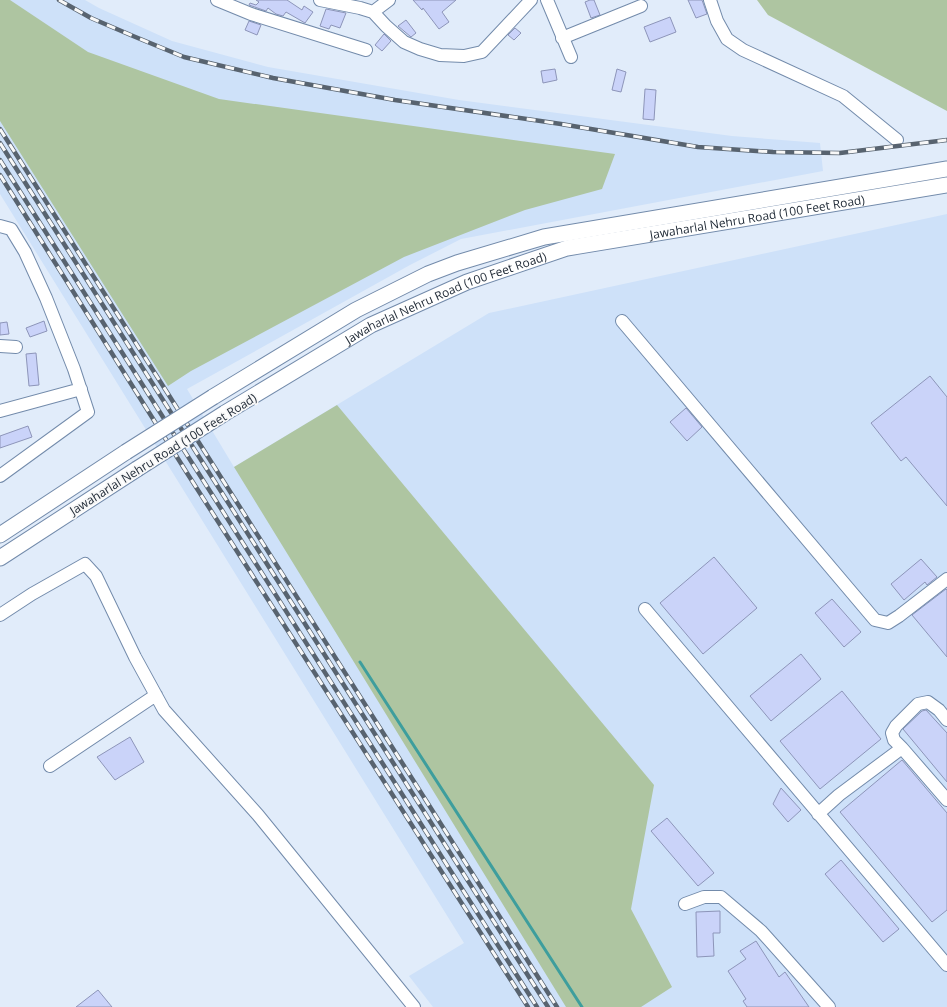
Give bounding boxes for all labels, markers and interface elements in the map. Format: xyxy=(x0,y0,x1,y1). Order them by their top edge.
street label: Jawaharlal Nehru Road (100 Feet Road) xyxy=(647,190,866,243)
street label: Jawaharlal Nehru Road (100 Feet Road) xyxy=(341,247,549,348)
street label: Jawaharlal Nehru Road (100 Feet Road) xyxy=(65,389,260,519)

